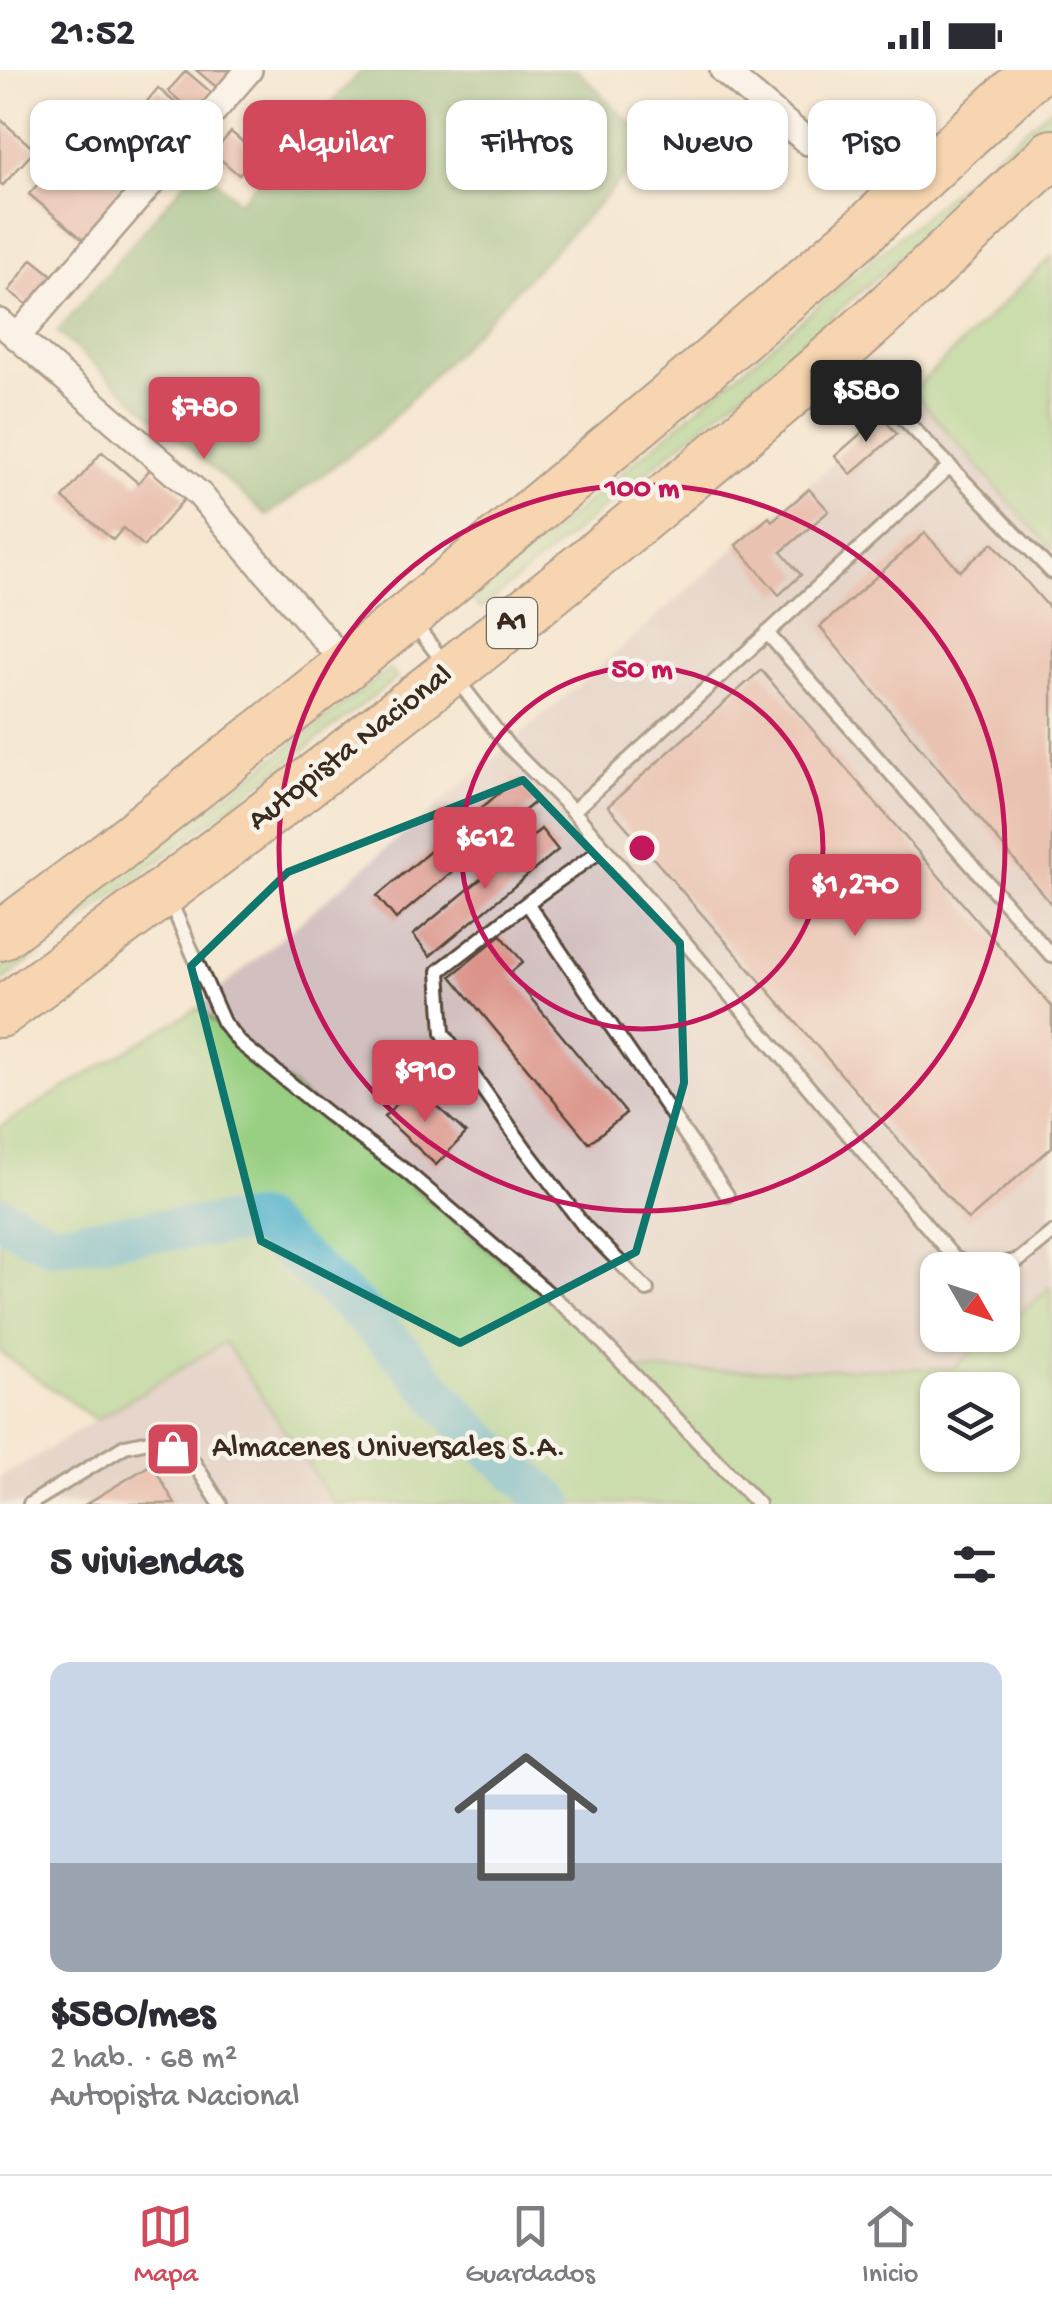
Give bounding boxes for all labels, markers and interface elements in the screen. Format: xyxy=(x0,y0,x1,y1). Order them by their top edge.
text: 21:52 xyxy=(50,13,135,57)
chip: Comprar xyxy=(30,100,223,190)
chip: Alquilar xyxy=(243,100,426,190)
chip: Filtros xyxy=(446,100,607,190)
chip: Nuevo xyxy=(627,100,788,190)
chip: Piso xyxy=(808,100,936,190)
pin: $580 xyxy=(807,360,925,445)
text: $580 xyxy=(833,373,899,411)
pin: $780 xyxy=(145,377,263,462)
text: $780 xyxy=(171,390,237,428)
text: 100 m xyxy=(604,473,680,508)
road number: A1 xyxy=(487,598,537,648)
text: 50 m xyxy=(611,654,673,689)
street label: Autopista Nacional xyxy=(241,657,461,841)
pin: $612 xyxy=(426,807,544,892)
text: $612 xyxy=(455,820,515,858)
centre of rings xyxy=(624,830,660,866)
pin: $1,270 xyxy=(774,854,936,939)
text: $1,270 xyxy=(811,867,899,905)
pin: $910 xyxy=(366,1040,484,1125)
text: $910 xyxy=(394,1053,456,1091)
north arrow xyxy=(920,1252,1020,1352)
map controls xyxy=(920,1252,1020,1472)
button: layers xyxy=(920,1372,1020,1472)
shop icon: Almacenes Universales S.A. xyxy=(143,1419,203,1479)
place label: Almacenes Universales S.A. xyxy=(212,1430,566,1468)
icon: filters xyxy=(947,1537,1002,1592)
text: 5 viviendas xyxy=(50,1540,242,1589)
icon: home xyxy=(436,1727,616,1907)
text: $580/mes xyxy=(50,1992,215,2041)
text: 2 hab. · 68 m² xyxy=(50,2041,237,2079)
text: Autopista Nacional xyxy=(50,2079,300,2117)
tab: Mapa xyxy=(134,2199,198,2292)
tab: Guardados xyxy=(465,2199,595,2292)
tab: Inicio xyxy=(862,2199,918,2292)

